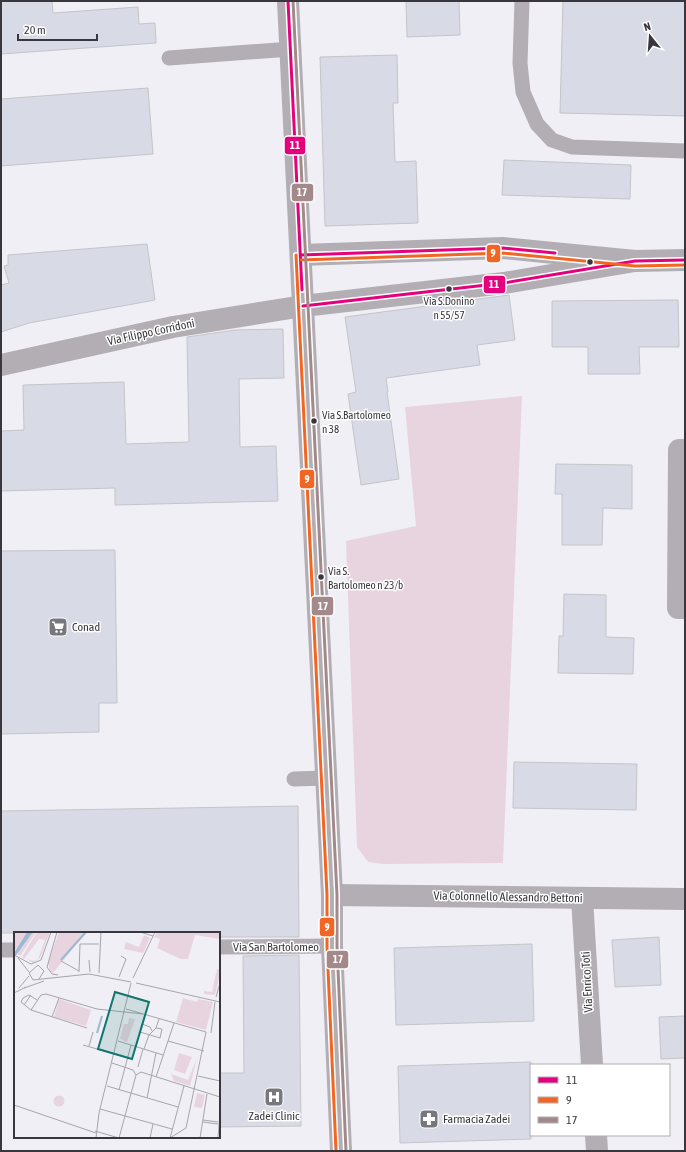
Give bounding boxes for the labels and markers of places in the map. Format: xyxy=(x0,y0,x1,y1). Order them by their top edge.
unlabelled marker xyxy=(585,257,595,267)
marker: Via S.Donino n 55/57 xyxy=(444,284,454,294)
place label: Via S.Donino n 55/57 xyxy=(424,295,474,321)
place label: Via S.Bartolomeo n 38 xyxy=(322,409,391,435)
marker: Via S.Bartolomeo n 38 xyxy=(309,416,319,426)
place label: Via S. Bartolomeo n 23/b xyxy=(328,565,403,591)
marker: Via S. Bartolomeo n 23/b xyxy=(316,572,326,582)
supermarket icon: Conad xyxy=(47,616,69,638)
place label: Conad xyxy=(72,620,100,634)
hospital icon: Zadei Clinic xyxy=(263,1086,285,1108)
pharmacy icon: Farmacia Zadei xyxy=(418,1108,440,1130)
place label: Zadei Clinic xyxy=(249,1109,300,1123)
place label: Farmacia Zadei xyxy=(443,1112,510,1126)

